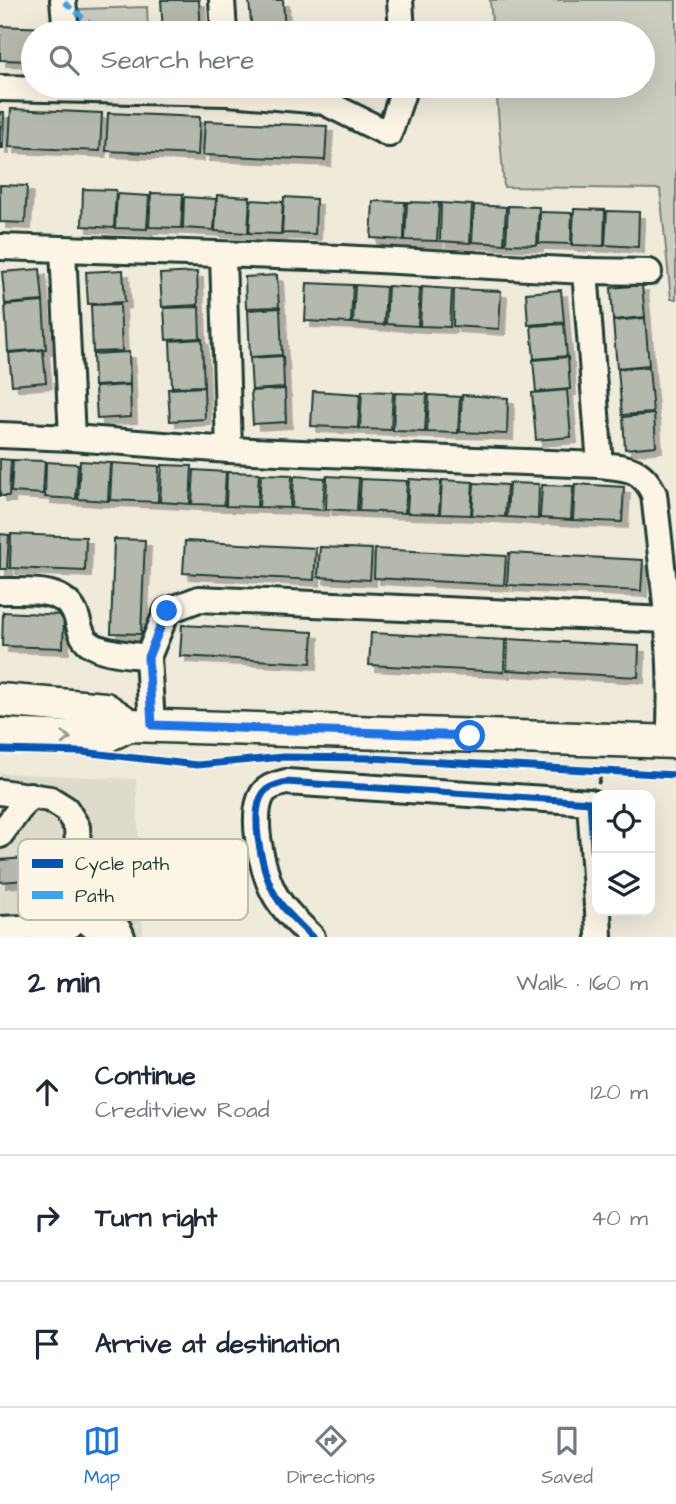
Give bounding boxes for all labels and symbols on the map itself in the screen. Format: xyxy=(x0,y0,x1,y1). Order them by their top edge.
route end xyxy=(151,595,182,626)
route start xyxy=(454,720,485,751)
one-way arrow xyxy=(61,730,72,745)
legend xyxy=(18,839,248,920)
text: Cycle path xyxy=(75,851,170,879)
text: Path xyxy=(75,883,114,910)

